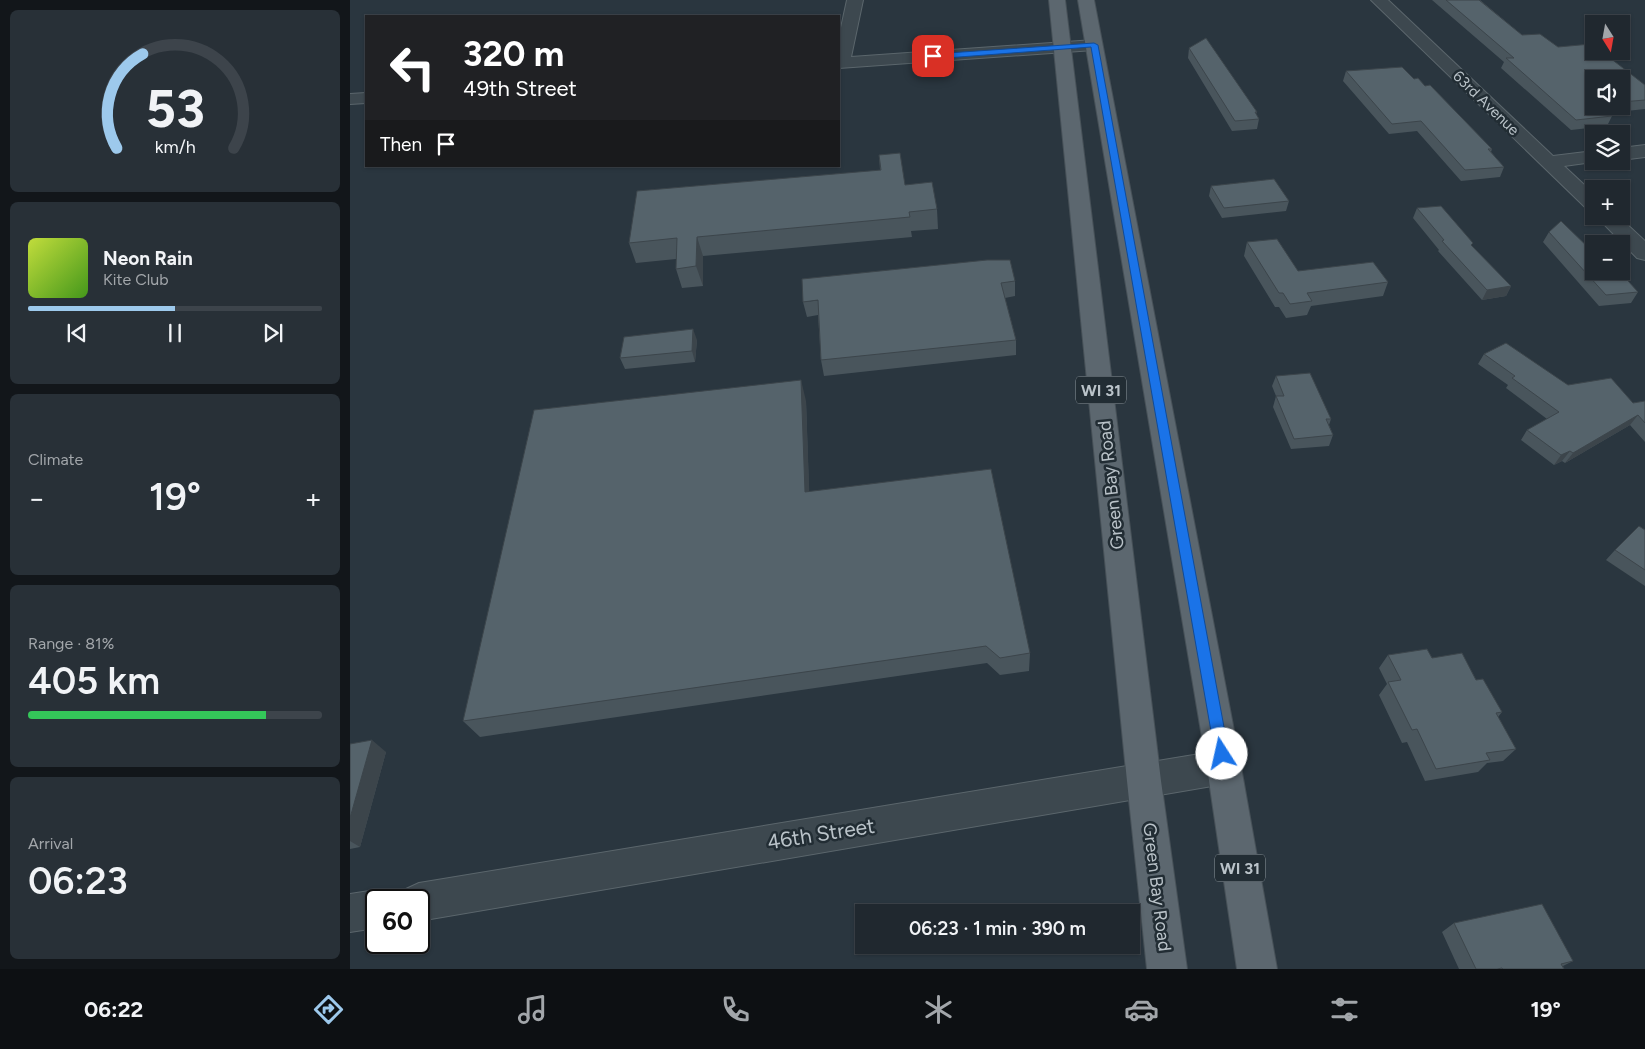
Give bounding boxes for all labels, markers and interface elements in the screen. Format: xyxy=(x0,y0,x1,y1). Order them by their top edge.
north arrow xyxy=(1585,15,1630,60)
map controls xyxy=(1585,15,1630,280)
text: 320 m xyxy=(463,33,564,75)
icon: left xyxy=(380,35,445,100)
pin xyxy=(912,35,954,77)
icon: arrive xyxy=(919,42,947,70)
street label: 63rd Avenue xyxy=(1449,67,1523,139)
button: sound xyxy=(1585,70,1630,115)
text: 49th Street xyxy=(463,75,577,102)
text: 53 xyxy=(145,78,205,140)
button: layers xyxy=(1585,125,1630,170)
icon: arrive xyxy=(432,130,460,158)
text: Then xyxy=(380,133,422,156)
text: km/h xyxy=(155,136,195,157)
button: + xyxy=(1585,180,1630,225)
button: − xyxy=(1585,235,1630,280)
text: Neon Rain xyxy=(103,247,193,270)
text: Kite Club xyxy=(103,270,169,289)
icon: previous xyxy=(63,319,91,347)
icon: pause xyxy=(161,319,189,347)
icon: next xyxy=(259,319,287,347)
road number: WI 31 xyxy=(1076,376,1126,404)
street label: Green Bay Road xyxy=(1093,420,1129,550)
text: Climate xyxy=(28,450,83,469)
text: 19° xyxy=(149,474,201,520)
text: − xyxy=(28,481,45,515)
text: + xyxy=(305,481,322,515)
text: Range · 81% xyxy=(28,634,114,653)
text: 405 km xyxy=(28,658,160,704)
position arrow xyxy=(1195,727,1247,779)
street label: 46th Street xyxy=(765,813,877,854)
street label: Green Bay Road xyxy=(1138,821,1176,953)
text: Arrival xyxy=(28,834,73,853)
road number: WI 31 xyxy=(1215,854,1265,881)
text: 06:23 xyxy=(28,858,128,904)
speed limit sign: 60 xyxy=(365,889,430,954)
text: 06:23 · 1 min · 390 m xyxy=(909,917,1086,940)
icon: directions xyxy=(311,992,346,1027)
icon: music xyxy=(515,992,550,1027)
icon: phone xyxy=(718,992,753,1027)
icon: climate xyxy=(921,992,956,1027)
icon: car xyxy=(1124,992,1159,1027)
icon: filters xyxy=(1327,992,1362,1027)
text: 06:22 xyxy=(84,996,143,1023)
text: 19° xyxy=(1531,996,1561,1023)

